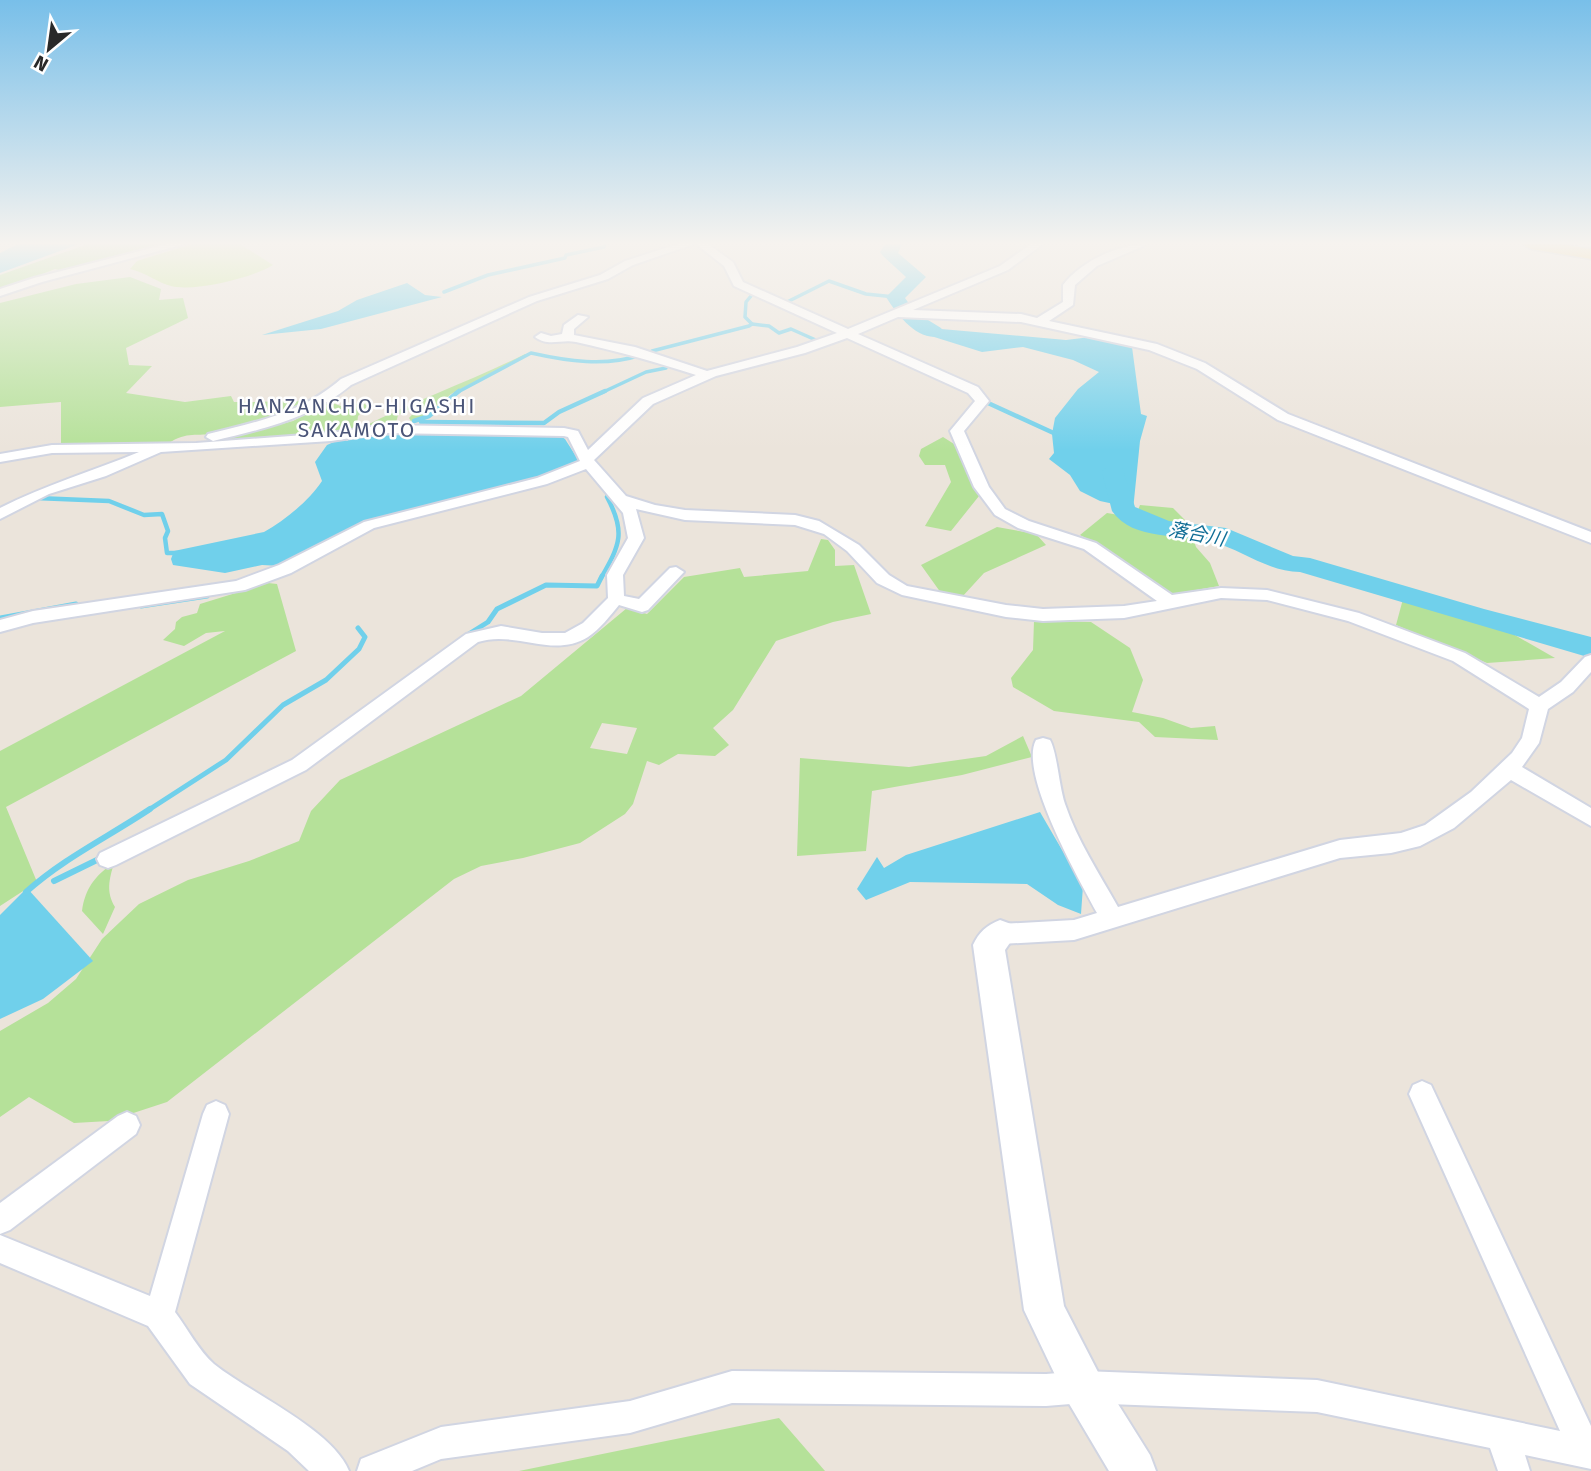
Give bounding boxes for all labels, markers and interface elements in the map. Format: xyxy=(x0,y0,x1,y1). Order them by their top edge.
north arrow xyxy=(14,14,84,84)
text: N xyxy=(30,50,52,77)
district label: HANZANCHO-HIGASHI SAKAMOTO xyxy=(238,393,476,443)
water label: 落合川 xyxy=(1167,517,1229,551)

